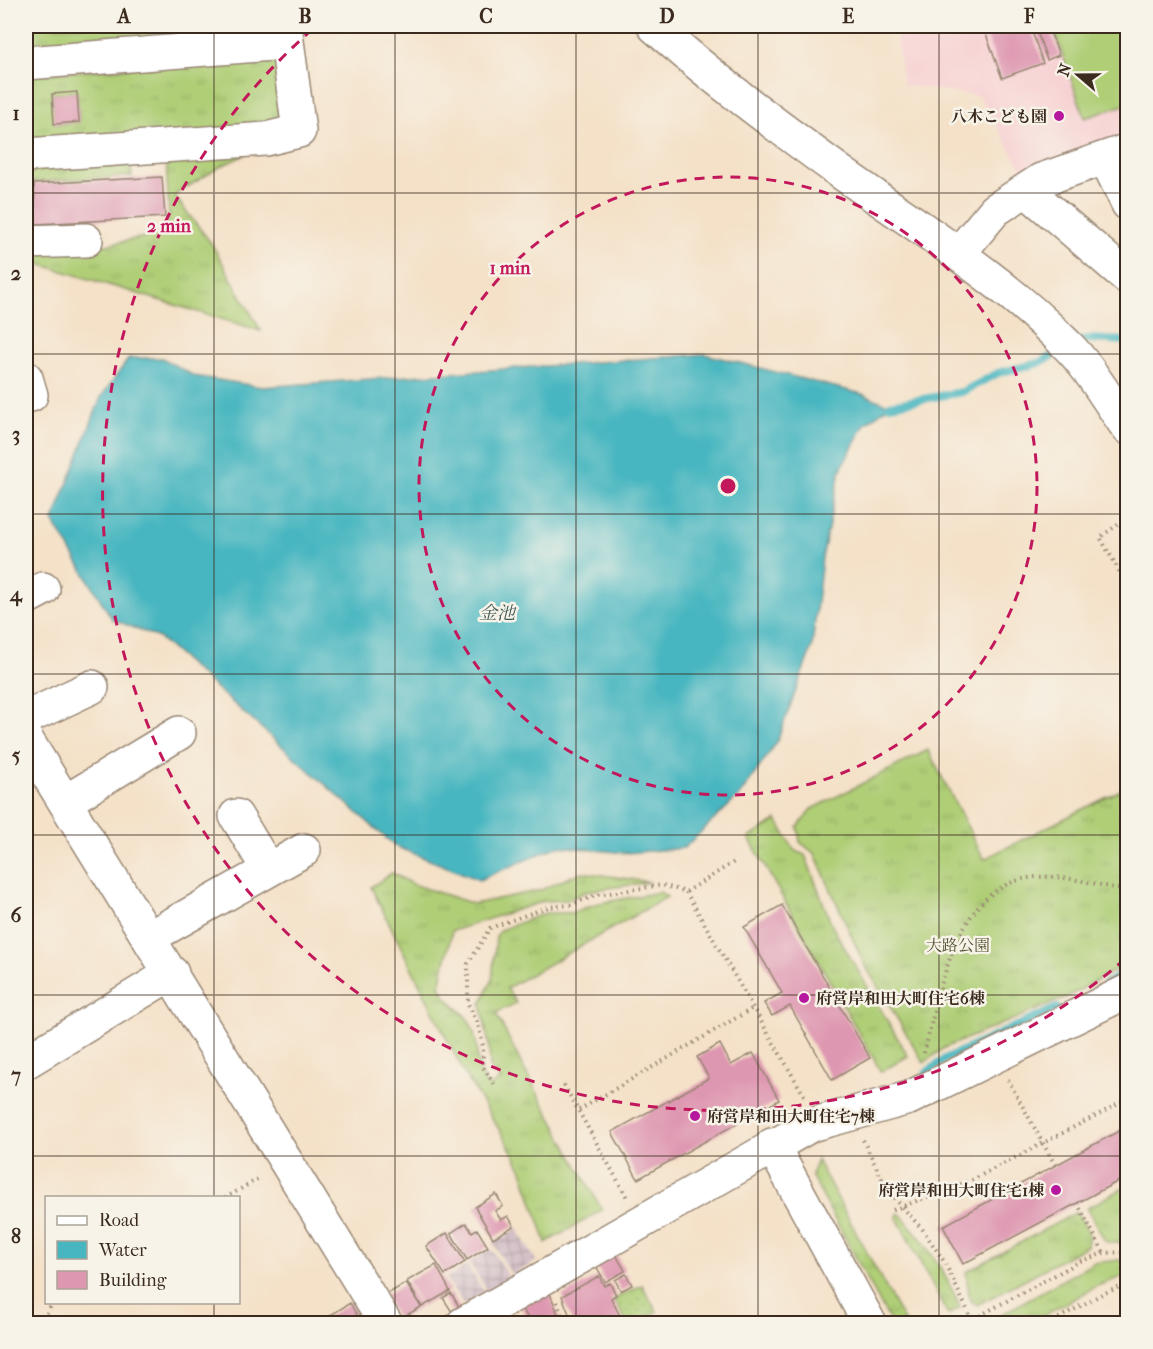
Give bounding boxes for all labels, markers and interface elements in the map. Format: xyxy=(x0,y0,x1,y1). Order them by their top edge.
text: A xyxy=(116,5,132,28)
text: B xyxy=(298,5,312,28)
text: C xyxy=(479,5,493,28)
text: D xyxy=(659,5,675,28)
text: E xyxy=(842,5,854,28)
text: F xyxy=(1023,5,1035,28)
north arrow xyxy=(1048,45,1108,105)
text: N xyxy=(1053,60,1076,79)
text: 1 xyxy=(12,102,20,125)
place label: 八木こども園 xyxy=(951,107,1047,126)
marker: 八木こども園 xyxy=(1052,109,1066,123)
text: 2 min xyxy=(147,216,191,237)
text: 1 min xyxy=(489,258,531,279)
text: 2 xyxy=(11,262,21,285)
text: 3 xyxy=(12,423,20,446)
centre of rings xyxy=(718,476,738,496)
text: 4 xyxy=(9,583,23,607)
water label: 金池 xyxy=(479,603,517,624)
text: 5 xyxy=(12,744,21,767)
text: 6 xyxy=(11,904,23,927)
park label: 大路公園 xyxy=(926,936,990,955)
place label: 府営岸和田大町住宅6棟 xyxy=(816,989,985,1008)
marker: 府営岸和田大町住宅6棟 xyxy=(797,991,811,1005)
text: 7 xyxy=(10,1064,21,1087)
place label: 府営岸和田大町住宅7棟 xyxy=(707,1107,875,1126)
marker: 府営岸和田大町住宅7棟 xyxy=(688,1109,702,1123)
place label: 府営岸和田大町住宅1棟 xyxy=(878,1181,1044,1200)
marker: 府営岸和田大町住宅1棟 xyxy=(1049,1183,1063,1197)
legend xyxy=(45,1196,240,1304)
text: Road xyxy=(99,1210,139,1231)
text: 8 xyxy=(11,1225,21,1248)
text: Water xyxy=(98,1240,147,1261)
text: Building xyxy=(99,1270,167,1291)

